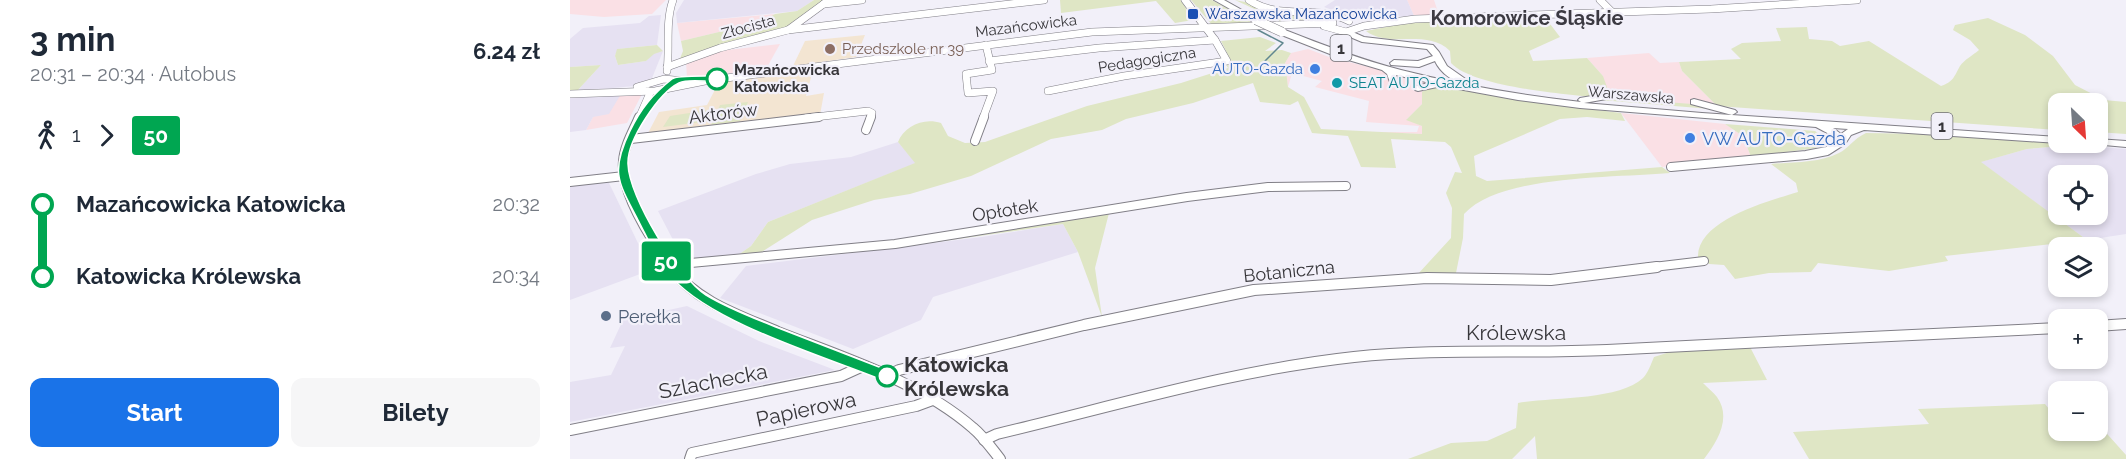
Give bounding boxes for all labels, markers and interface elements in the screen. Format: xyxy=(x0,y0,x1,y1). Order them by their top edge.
place label: Warszawska Mazańcowicka xyxy=(1205,5,1397,23)
district label: Komorowice Śląskie xyxy=(1431,6,1623,30)
marker: Warszawska Mazańcowicka xyxy=(1186,7,1200,21)
street label: Złocista xyxy=(719,11,777,43)
street label: Mazańcowicka xyxy=(974,11,1078,41)
text: 3 min xyxy=(30,20,115,59)
road number: 1 xyxy=(1330,35,1352,61)
text: 6.24 zł xyxy=(473,38,540,64)
place label: Przedszkole nr 39 xyxy=(842,40,964,58)
marker: Przedszkole nr 39 xyxy=(823,42,837,56)
street label: Pedagogiczna xyxy=(1097,43,1197,77)
place label: AUTO-Gazda xyxy=(1212,60,1303,78)
place label: Mazańcowicka Katowicka xyxy=(734,61,840,96)
text: 20:31 – 20:34 · Autobus xyxy=(30,62,236,86)
marker: AUTO-Gazda xyxy=(1308,62,1322,76)
marker: Mazańcowicka Katowicka xyxy=(706,68,728,90)
place label: SEAT AUTO-Gazda xyxy=(1349,74,1479,92)
marker: SEAT AUTO-Gazda xyxy=(1330,76,1344,90)
street label: Warszawska xyxy=(1587,82,1675,108)
north arrow xyxy=(2048,93,2108,153)
map controls xyxy=(2048,93,2108,441)
street label: Aktorów xyxy=(687,98,759,128)
road number: 1 xyxy=(1932,113,1952,139)
icon: walk xyxy=(30,119,63,152)
icon: forward xyxy=(90,119,123,152)
text: 1 xyxy=(72,123,81,147)
text: 50 xyxy=(144,123,168,148)
place label: VW AUTO-Gazda xyxy=(1702,128,1846,149)
marker: VW AUTO-Gazda xyxy=(1683,131,1697,145)
button: locate xyxy=(2048,165,2108,225)
text: Mazańcowicka Katowicka xyxy=(76,191,346,217)
text: 20:32 xyxy=(492,192,540,216)
street label: Opłotek xyxy=(971,194,1040,226)
button: layers xyxy=(2048,237,2108,297)
line badge: 50 xyxy=(639,242,693,280)
text: 50 xyxy=(654,249,678,274)
street label: Botaniczna xyxy=(1242,256,1336,286)
text: Katowicka Królewska xyxy=(76,263,301,289)
text: 20:34 xyxy=(492,264,540,288)
place label: Perełka xyxy=(618,306,681,327)
marker: Perełka xyxy=(599,309,613,323)
button: + xyxy=(2048,309,2108,369)
street label: Królewska xyxy=(1466,320,1566,345)
place label: Katowicka Królewska xyxy=(904,352,1009,401)
street label: Szlachecka xyxy=(656,358,770,404)
marker: Katowicka Królewska xyxy=(876,365,898,387)
button: Start xyxy=(30,378,279,447)
button: Bilety xyxy=(291,378,540,447)
button: − xyxy=(2048,381,2108,441)
street label: Papierowa xyxy=(754,386,858,432)

